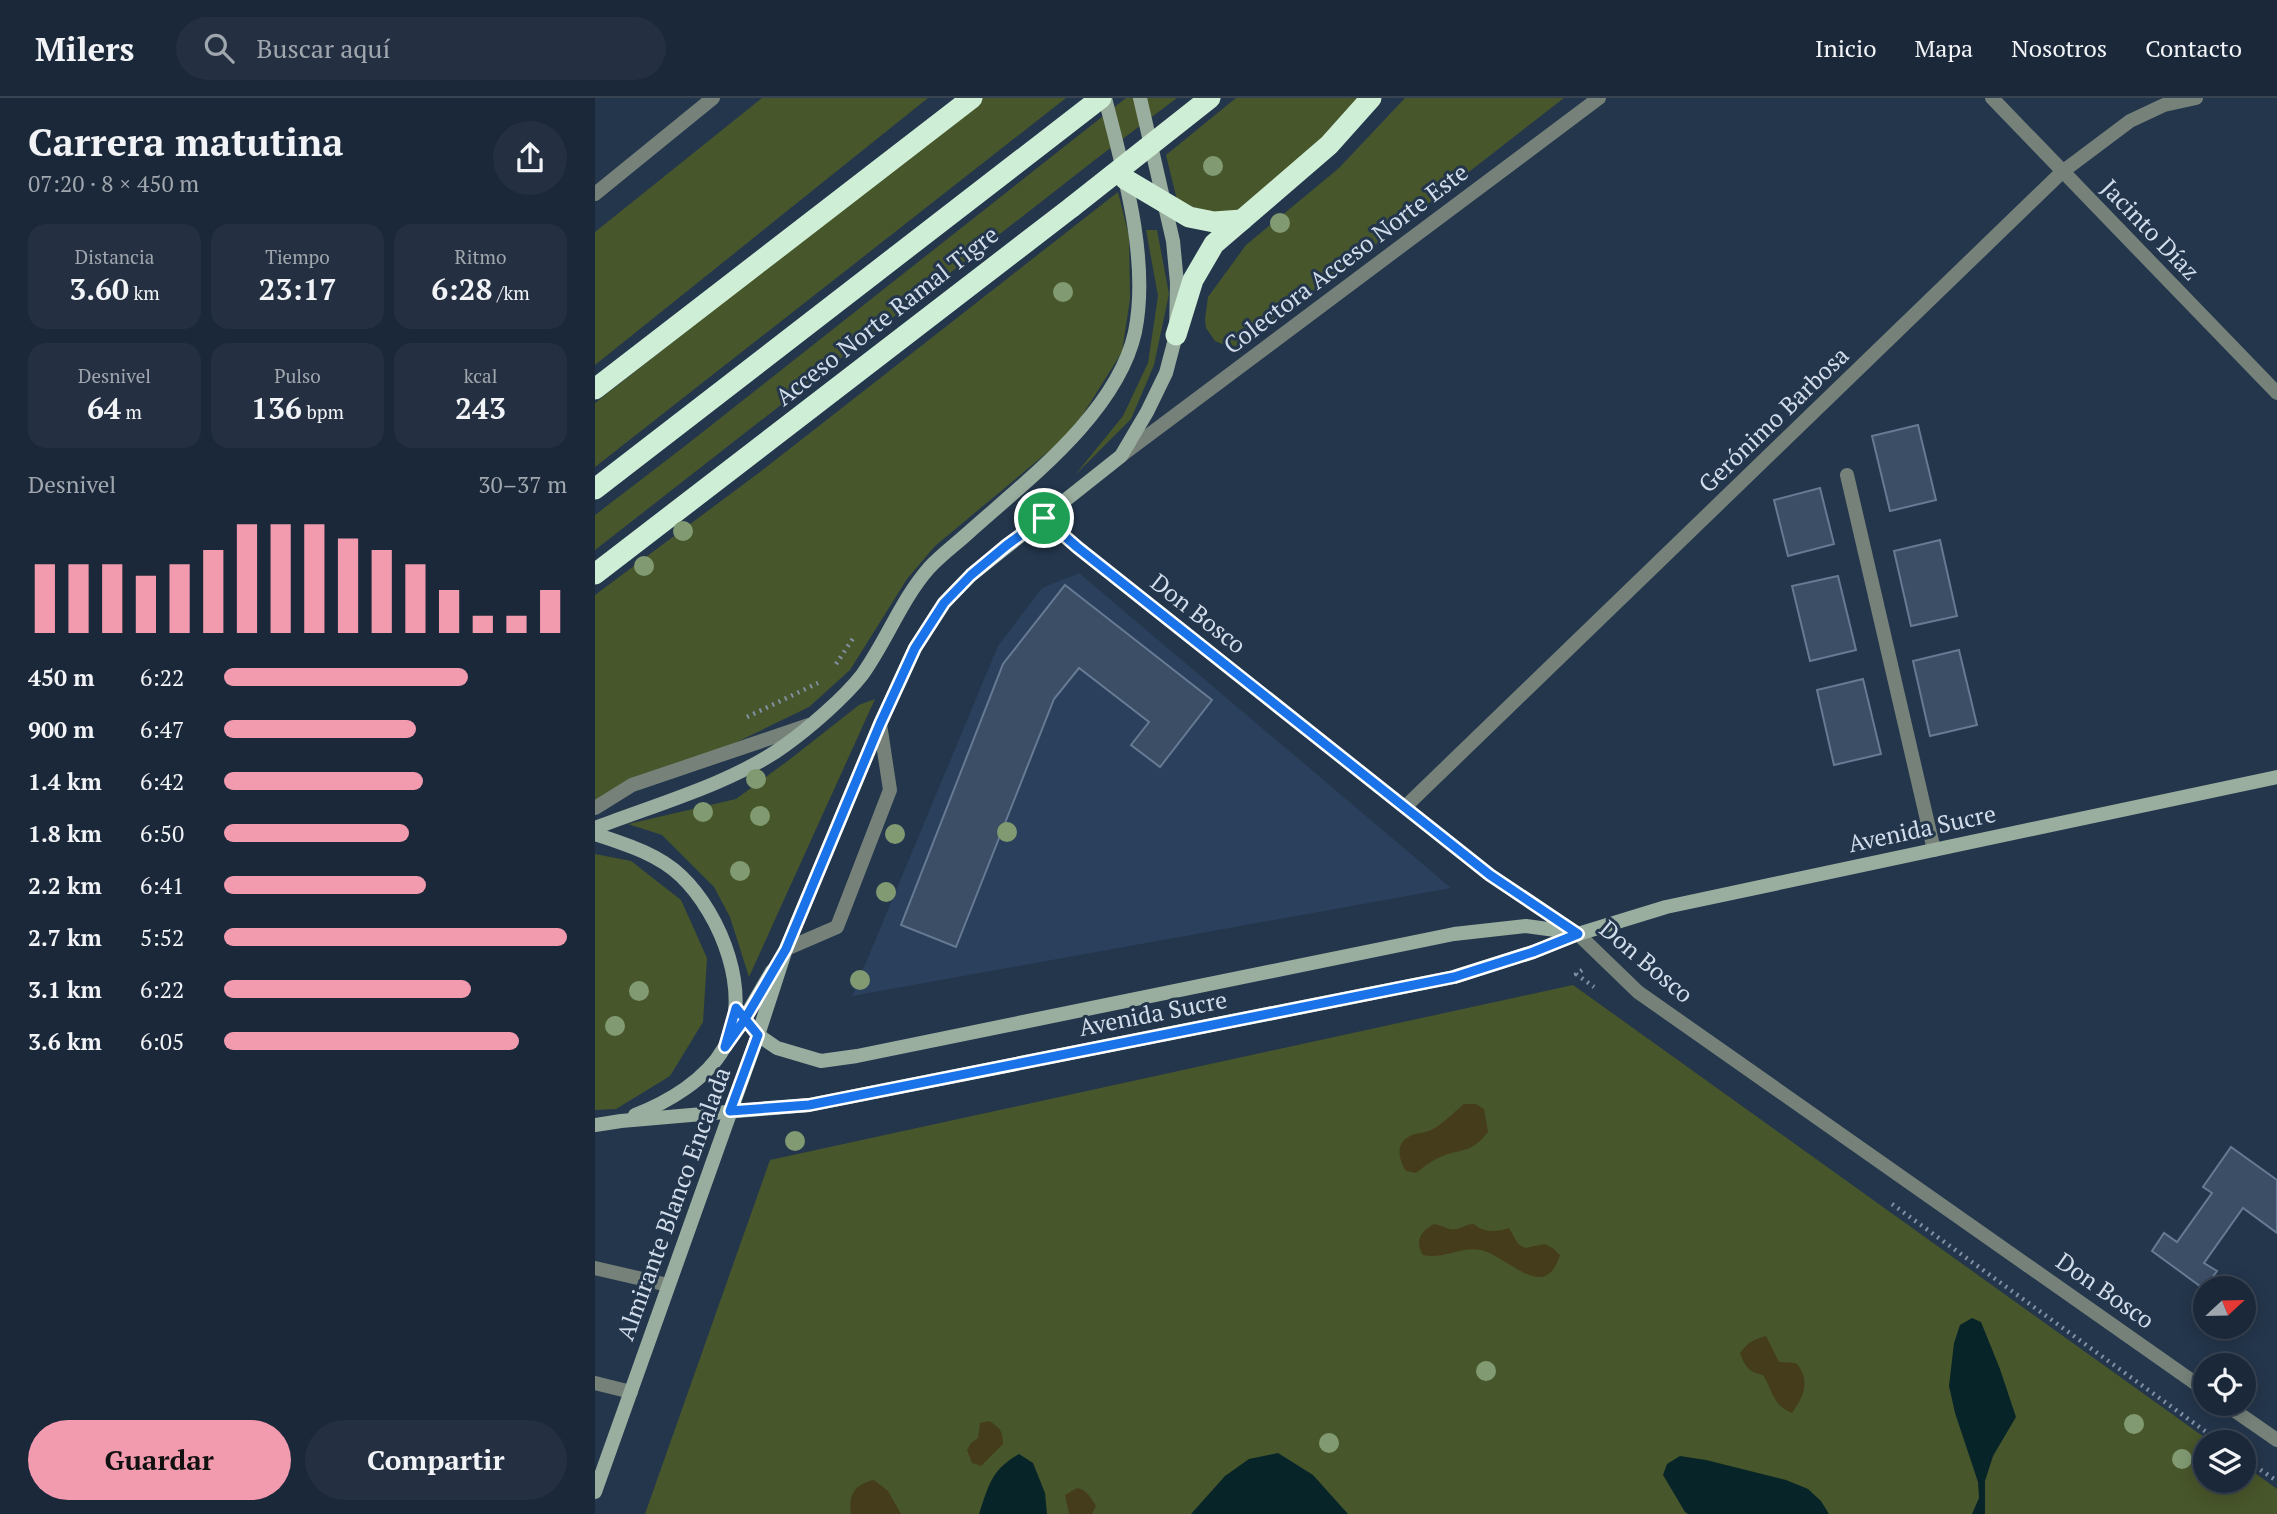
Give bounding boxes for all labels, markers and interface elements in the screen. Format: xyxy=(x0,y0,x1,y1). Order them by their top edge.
search box xyxy=(176,17,666,80)
text: Milers xyxy=(35,27,134,70)
icon: search xyxy=(200,29,238,67)
text: Buscar aquí xyxy=(256,31,390,65)
text: Inicio xyxy=(1815,32,1877,64)
text: Mapa xyxy=(1915,32,1973,64)
text: Nosotros xyxy=(2011,32,2107,64)
text: Contacto xyxy=(2145,32,2242,64)
text: Carrera matutina xyxy=(28,117,343,167)
button: share xyxy=(493,121,567,195)
street label: Colectora Acceso Norte Este xyxy=(1217,156,1474,361)
text: 07:20 · 8 × 450 m xyxy=(28,168,199,199)
street label: Jacinto Díaz xyxy=(2094,172,2207,287)
street label: Acceso Norte Ramal Tigre xyxy=(768,218,1004,412)
text: Distancia xyxy=(75,244,154,269)
text: Tiempo xyxy=(265,244,330,269)
text: Ritmo xyxy=(455,244,506,269)
text: 3.60 xyxy=(69,269,129,309)
text: 23:17 xyxy=(258,269,337,309)
text: 6:28 xyxy=(431,269,492,309)
text: km xyxy=(129,280,160,305)
text: /km xyxy=(492,280,530,305)
street label: Gerónimo Barbosa xyxy=(1691,339,1855,499)
text: Desnivel xyxy=(78,363,151,388)
text: Pulso xyxy=(274,363,321,388)
text: kcal xyxy=(464,363,497,388)
text: 64 xyxy=(87,388,121,428)
text: 136 xyxy=(251,388,302,428)
text: 243 xyxy=(455,388,506,428)
text: m xyxy=(121,399,142,424)
text: bpm xyxy=(302,399,344,424)
text: Desnivel xyxy=(28,469,116,500)
text: 30–37 m xyxy=(478,469,567,500)
pin xyxy=(1014,488,1074,548)
icon: arrive xyxy=(1025,499,1063,537)
street label: Don Bosco xyxy=(1144,566,1253,661)
text: 450 m xyxy=(28,662,94,693)
text: 6:22 xyxy=(140,662,184,693)
text: 900 m xyxy=(28,714,94,745)
text: 6:47 xyxy=(140,714,184,745)
text: 1.4 km xyxy=(28,766,102,797)
text: 6:42 xyxy=(140,766,184,797)
street label: Avenida Sucre xyxy=(1845,797,1999,859)
text: 1.8 km xyxy=(28,818,102,849)
text: 6:50 xyxy=(140,818,184,849)
text: 2.2 km xyxy=(28,870,102,901)
text: 6:41 xyxy=(140,870,184,901)
street label: Don Bosco xyxy=(1593,913,1700,1010)
text: 2.7 km xyxy=(28,922,102,953)
text: 5:52 xyxy=(140,922,184,953)
text: 3.1 km xyxy=(28,974,102,1005)
text: 6:22 xyxy=(140,974,184,1005)
street label: Avenida Sucre xyxy=(1076,983,1230,1043)
text: 3.6 km xyxy=(28,1026,102,1057)
text: 6:05 xyxy=(140,1026,184,1057)
street label: Almirante Blanco Encalada xyxy=(609,1063,737,1345)
street label: Don Bosco xyxy=(2050,1245,2161,1336)
north arrow xyxy=(2193,1276,2256,1339)
map controls xyxy=(2193,1276,2256,1493)
button: locate xyxy=(2193,1353,2256,1416)
button: Guardar xyxy=(28,1420,291,1500)
button: Compartir xyxy=(305,1420,567,1500)
button: layers xyxy=(2193,1430,2256,1493)

